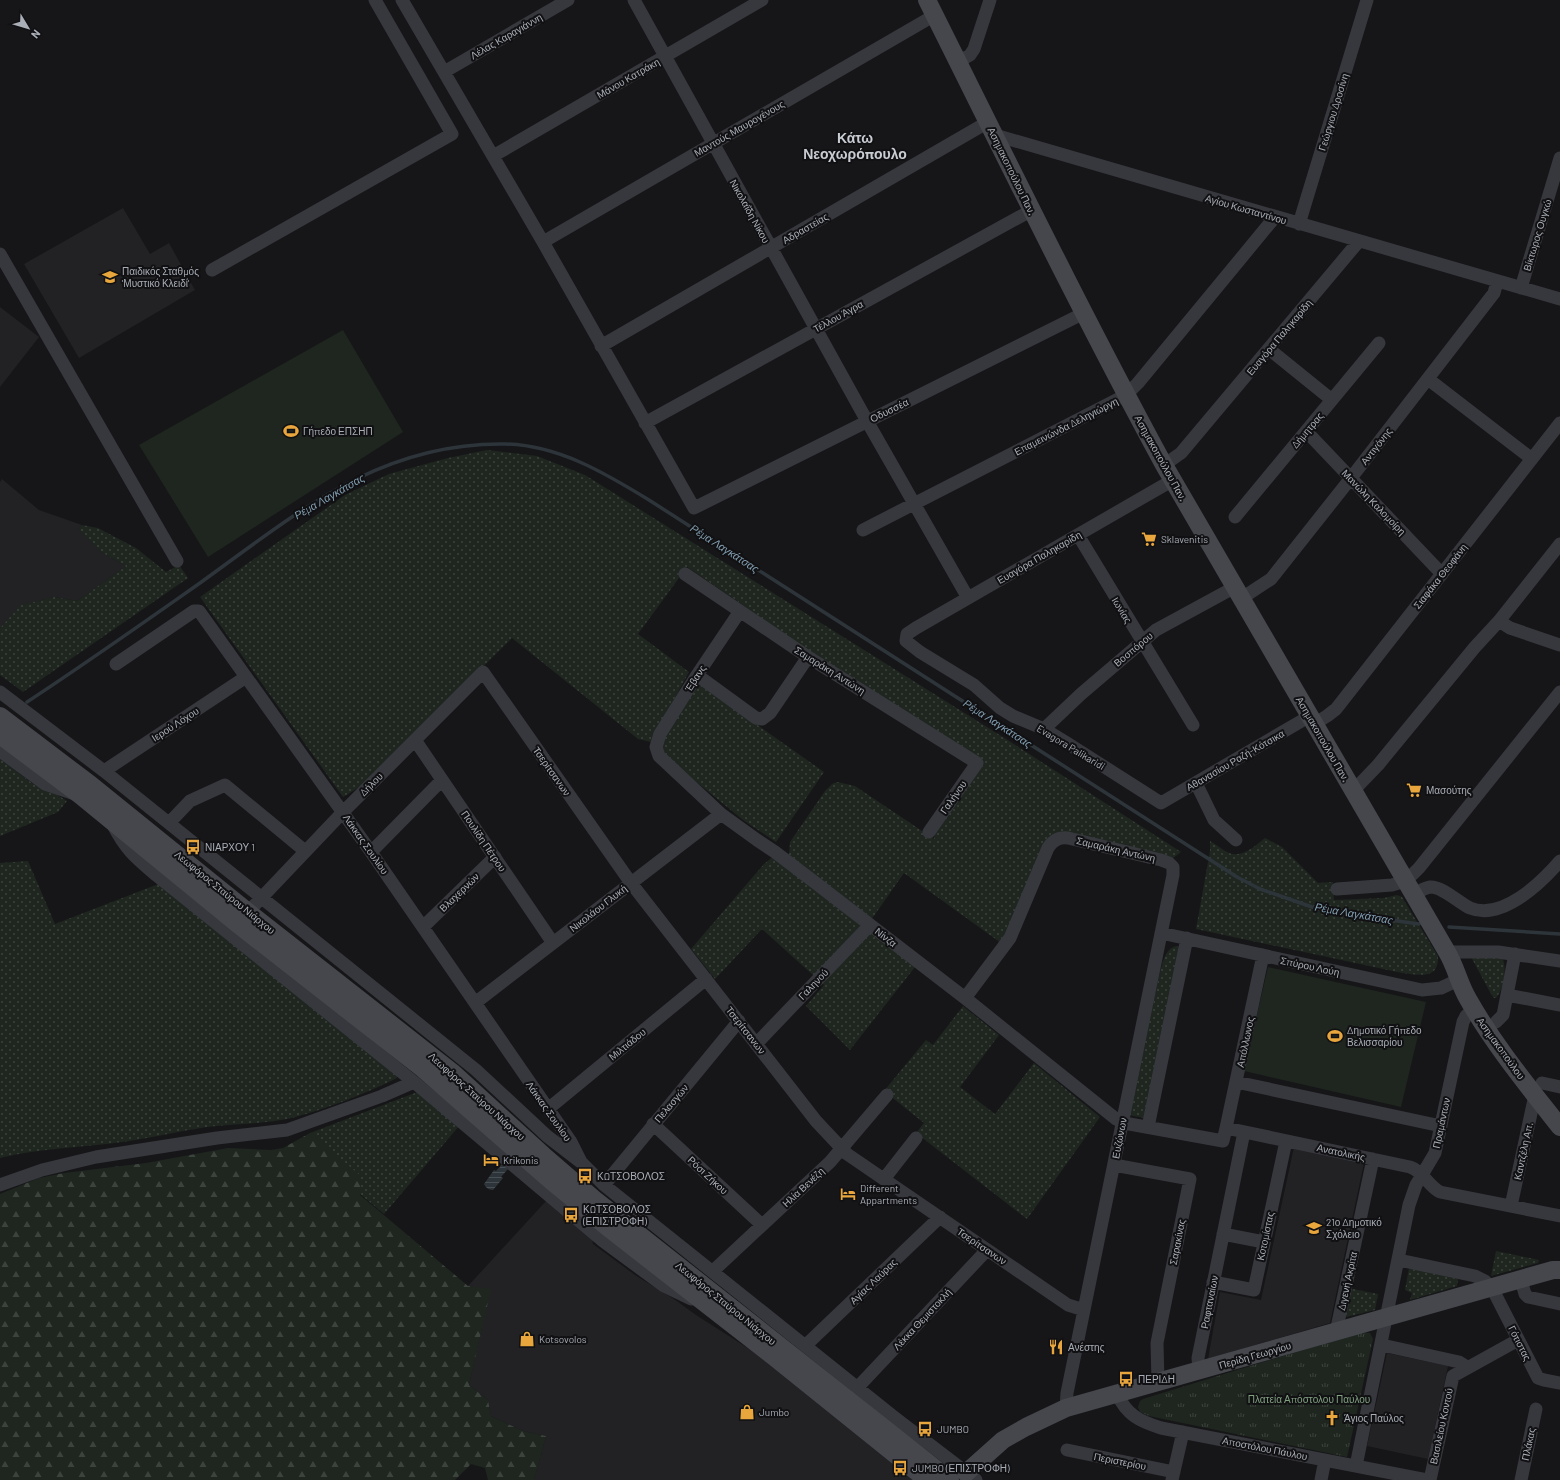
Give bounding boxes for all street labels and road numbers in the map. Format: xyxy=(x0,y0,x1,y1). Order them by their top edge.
street label: Λέλας Καραγιάννη xyxy=(468,11,544,61)
street label: Μάνου Κατράκη xyxy=(594,55,662,101)
street label: Γεώργιου Δροσίνη xyxy=(1316,72,1350,152)
street label: Μαντούς Μαυρογένους xyxy=(692,97,786,159)
street label: Ασημακοπούλου Παν. xyxy=(986,125,1038,217)
street label: Νικολαΐδη Νίκου xyxy=(728,177,772,245)
street label: Αγίου Κωσταντίνου xyxy=(1204,192,1288,226)
street label: Βίκτωρος Ουγκώ xyxy=(1520,197,1554,272)
street label: Αδραστείας xyxy=(780,210,830,246)
street label: Τέλλου Άγρα xyxy=(811,297,865,335)
street label: Ευαγόρα Παληκαρίδη xyxy=(1244,297,1314,377)
street label: Οδυσσέα xyxy=(868,395,910,424)
street label: Επαμεινώνδα Δεληγιώργη xyxy=(1012,395,1120,457)
street label: Δήμητρας xyxy=(1289,409,1326,450)
street label: Ασημακοπούλου Παν. xyxy=(1132,413,1190,503)
street label: Αντιγόνης xyxy=(1358,425,1394,467)
street label: Μανώλη Καλομοίρη xyxy=(1340,467,1408,537)
street label: Ευαγόρα Παληκαρίδη xyxy=(995,528,1083,586)
street label: Σιαφάκα Θεοφάνη xyxy=(1411,541,1469,611)
street label: Ιωνίας xyxy=(1110,595,1135,625)
street label: Βοσπόρου xyxy=(1111,629,1155,669)
street label: Σαμαράκη Αντώνη xyxy=(793,643,867,697)
street label: Έβανς xyxy=(681,662,708,694)
street label: Ασημακοπούλου Παν. xyxy=(1294,694,1352,784)
street label: Ιερού Λόχου xyxy=(149,704,201,744)
street label: Evagora Palikaridi xyxy=(1035,722,1107,772)
street label: Αθανασίου Ραζή-Κότσικα xyxy=(1184,727,1287,794)
street label: Τσερίτσανων xyxy=(531,744,573,798)
street label: Δήλου xyxy=(357,770,385,798)
street label: Γαλήνου xyxy=(937,778,969,816)
street label: Πουλίδη Πέτρου xyxy=(459,808,509,874)
street label: Λάκκας Σουλίου xyxy=(341,812,391,876)
street label: Σαμαράκη Αντώνη xyxy=(1075,834,1157,864)
street label: Λεωφόρος Σταύρου Νιάρχου xyxy=(172,848,278,936)
street label: Βλαχερνών xyxy=(437,870,481,914)
street label: Νικολάου Γλυκή xyxy=(567,882,629,934)
street label: Νίνζα xyxy=(872,925,899,950)
street label: Σπύρου Λούη xyxy=(1279,954,1341,978)
street label: Γαληνού xyxy=(796,966,830,1002)
street label: Τσερίτσανων xyxy=(724,1004,768,1056)
street label: Απόλλωνος xyxy=(1234,1015,1256,1068)
street label: Ασημακοπούλου xyxy=(1475,1015,1527,1081)
street label: Μιλτιάδου xyxy=(606,1025,648,1063)
street label: Λεωφόρος Σταύρου Νιάρχου xyxy=(426,1050,528,1142)
street label: Λάκκας Σουλίου xyxy=(524,1079,574,1143)
street label: Πελασγών xyxy=(652,1081,690,1125)
street label: Πραμάντων xyxy=(1430,1097,1452,1149)
street label: Ευζώνων xyxy=(1109,1116,1130,1160)
street label: Καντζέλη Απ. xyxy=(1511,1121,1536,1181)
street label: Ανατολικής xyxy=(1316,1141,1366,1163)
street label: Ρόσι Ζήκου xyxy=(686,1153,730,1197)
street label: Ηλία Βενέζη xyxy=(780,1165,827,1210)
street label: Κοτομίστας xyxy=(1254,1210,1276,1262)
street label: Σαρακίνας xyxy=(1167,1218,1187,1266)
street label: Τσερίτσανων xyxy=(955,1225,1009,1267)
street label: Διγενή Ακρίτα xyxy=(1335,1250,1359,1311)
street label: Αγίας Λαύρας xyxy=(847,1256,899,1306)
street label: Λεωφόρος Σταύρου Νιάρχου xyxy=(673,1259,779,1347)
street label: Ραφταναίων xyxy=(1198,1274,1220,1330)
street label: Λέκκα Θεμιστοκλή xyxy=(890,1286,954,1352)
street label: Γότιστας xyxy=(1506,1323,1534,1363)
street label: Περίδη Γεωργίου xyxy=(1218,1339,1292,1371)
street label: Βασιλείου Κοντού xyxy=(1427,1387,1455,1465)
street label: Πλάκας xyxy=(1519,1426,1537,1462)
street label: Αποστόλου Πάυλου xyxy=(1221,1434,1309,1462)
street label: Περιστερίου xyxy=(1093,1450,1147,1472)

